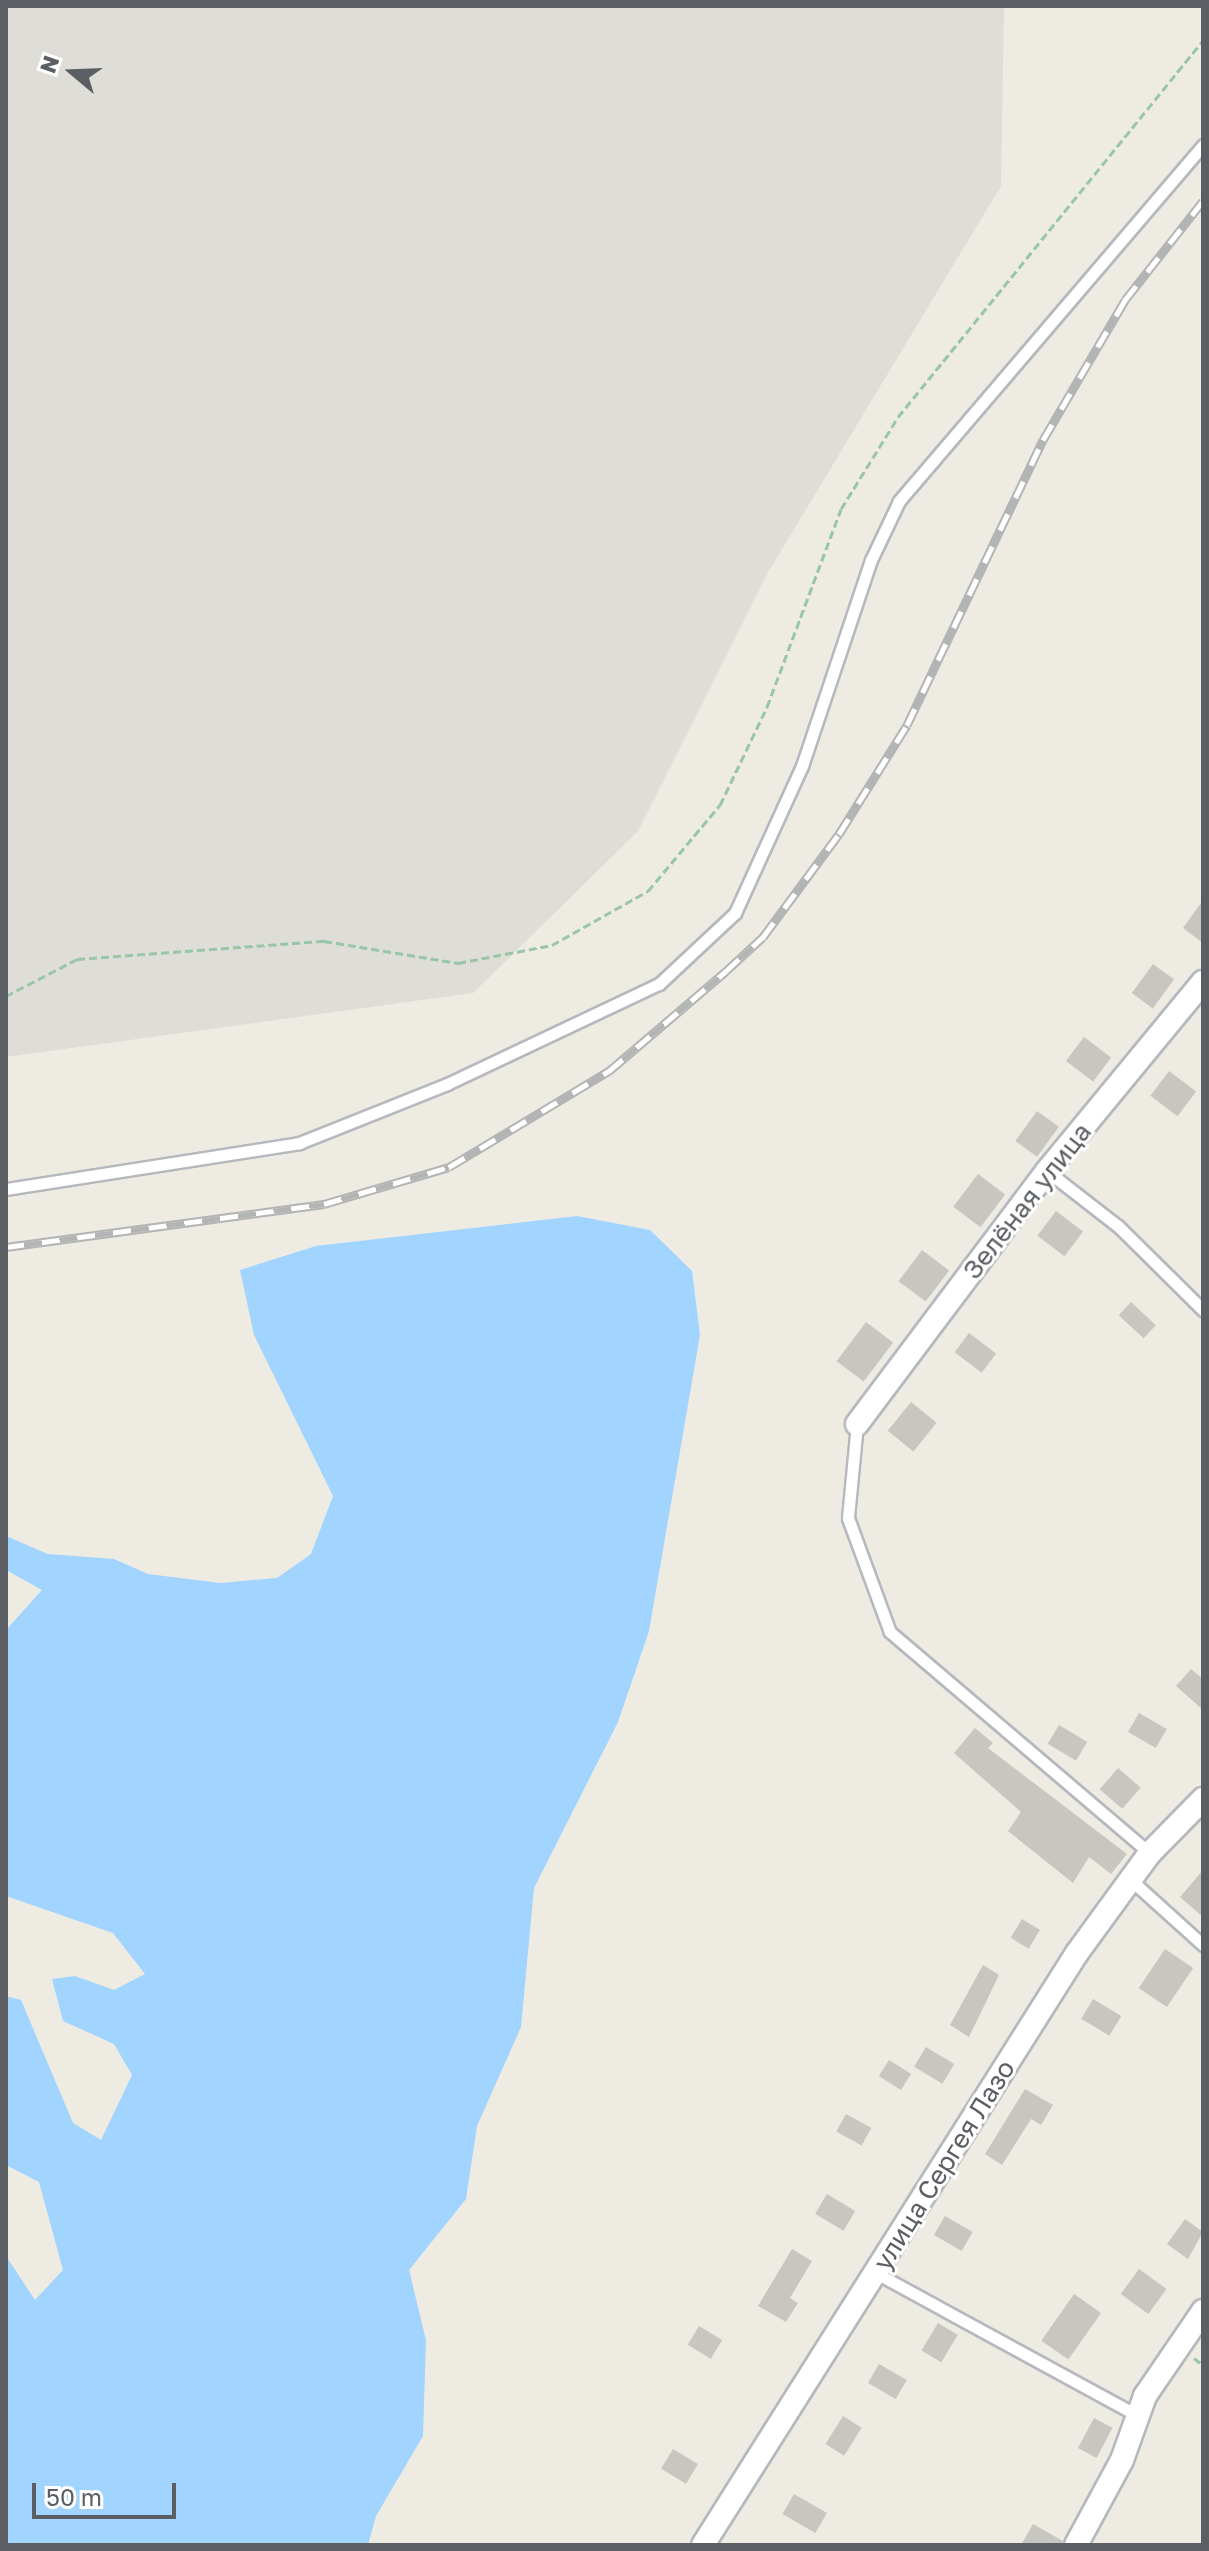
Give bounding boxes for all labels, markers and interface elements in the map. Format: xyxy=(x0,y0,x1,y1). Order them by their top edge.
north arrow xyxy=(32,32,112,112)
text: N xyxy=(33,52,64,76)
street label: Зелёная улица xyxy=(956,1117,1098,1285)
street label: улица Сергея Лазо xyxy=(867,2054,1021,2276)
scale bar xyxy=(36,2467,180,2517)
text: 50 m xyxy=(46,2482,102,2511)

